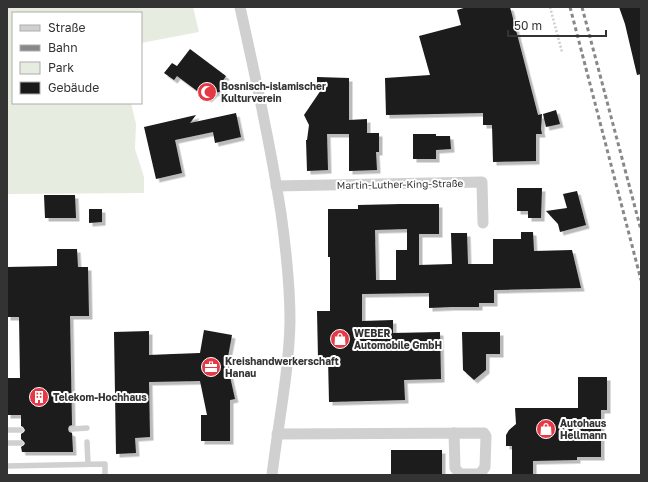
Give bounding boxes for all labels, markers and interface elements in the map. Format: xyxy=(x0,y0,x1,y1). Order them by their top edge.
legend xyxy=(12,12,142,104)
scale bar xyxy=(508,12,606,38)
text: 50 m xyxy=(514,18,542,33)
text: Straße xyxy=(48,20,86,35)
text: Bahn xyxy=(48,40,78,55)
text: Park xyxy=(48,60,74,75)
text: Gebäude xyxy=(48,80,99,95)
place label: Bosnisch-islamischer Kulturverein xyxy=(221,80,326,104)
mosque icon: Bosnisch-islamischer Kulturverein xyxy=(196,81,218,103)
street label: Martin-Luther-King-Straße xyxy=(337,177,464,191)
place label: WEBER Automobile GmbH xyxy=(354,327,442,351)
shop icon: WEBER Automobile GmbH xyxy=(329,328,351,350)
place label: Kreishandwerkerschaft Hanau xyxy=(225,355,339,379)
office icon: Kreishandwerkerschaft Hanau xyxy=(200,356,222,378)
building icon: Telekom-Hochhaus xyxy=(28,386,50,408)
place label: Telekom-Hochhaus xyxy=(53,391,147,403)
place label: Autohaus Hellmann xyxy=(560,417,607,441)
shop icon: Autohaus Hellmann xyxy=(535,418,557,440)

